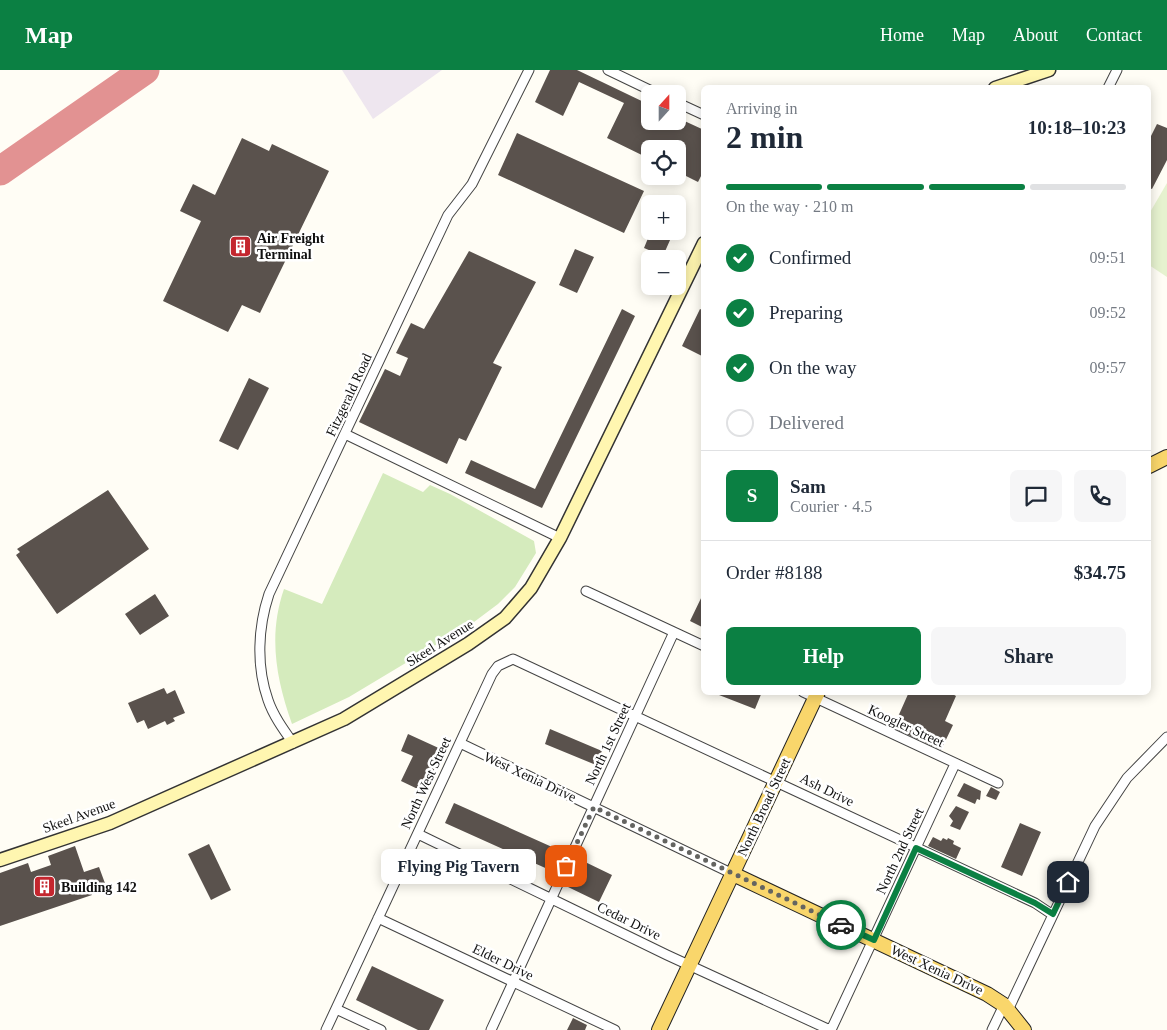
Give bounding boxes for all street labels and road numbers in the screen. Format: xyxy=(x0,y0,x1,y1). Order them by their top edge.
street label: Fitzgerald Road xyxy=(323,351,375,439)
street label: Skeel Avenue xyxy=(404,616,476,670)
street label: North 1st Street xyxy=(582,701,634,787)
street label: Koogler Street xyxy=(866,702,946,750)
street label: North West Street xyxy=(398,735,454,831)
street label: West Xenia Drive xyxy=(482,749,578,805)
street label: North Broad Street xyxy=(735,755,793,858)
street label: Ash Drive xyxy=(798,771,856,809)
street label: Skeel Avenue xyxy=(41,796,117,836)
street label: North 2nd Street xyxy=(873,805,927,896)
street label: Cedar Drive xyxy=(595,899,663,943)
street label: Elder Drive xyxy=(470,941,536,983)
street label: West Xenia Drive xyxy=(889,942,985,998)

